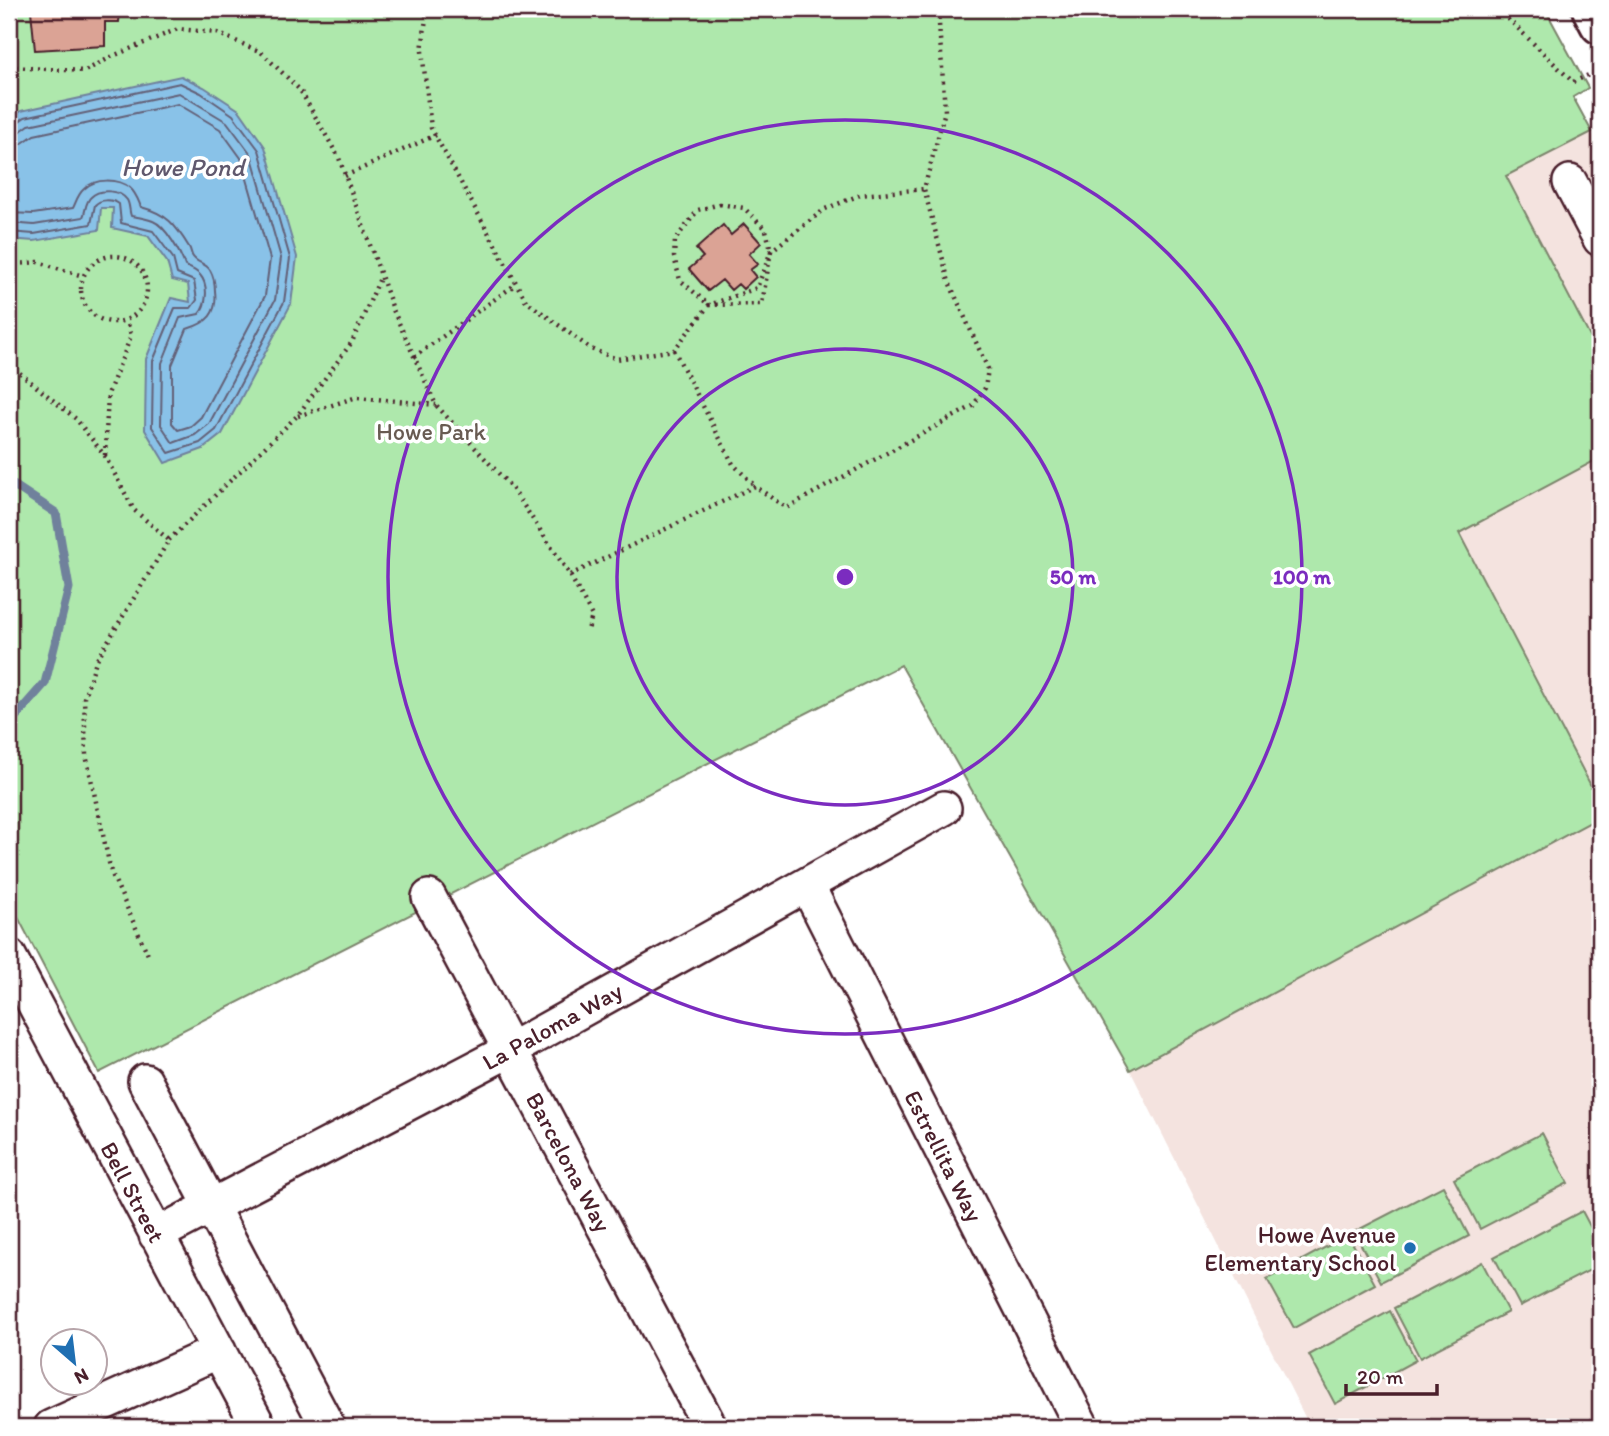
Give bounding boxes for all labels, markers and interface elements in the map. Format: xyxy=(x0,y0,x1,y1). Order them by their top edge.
water label: Howe Pond xyxy=(121,151,246,183)
park label: Howe Park xyxy=(376,417,486,446)
text: 50 m xyxy=(1050,564,1097,589)
text: 100 m xyxy=(1273,564,1331,589)
centre of rings xyxy=(833,565,857,589)
street label: La Paloma Way xyxy=(477,975,628,1076)
street label: Estrellita Way xyxy=(898,1085,990,1227)
street label: Barcelona Way xyxy=(520,1087,618,1237)
street label: Bell Street xyxy=(94,1137,172,1247)
place label: Howe Avenue Elementary School xyxy=(1205,1220,1396,1277)
marker: Howe Avenue Elementary School xyxy=(1402,1240,1418,1256)
north arrow xyxy=(38,1328,108,1398)
scale bar xyxy=(1346,1352,1438,1396)
text: N xyxy=(71,1363,93,1390)
text: 20 m xyxy=(1357,1364,1404,1389)

